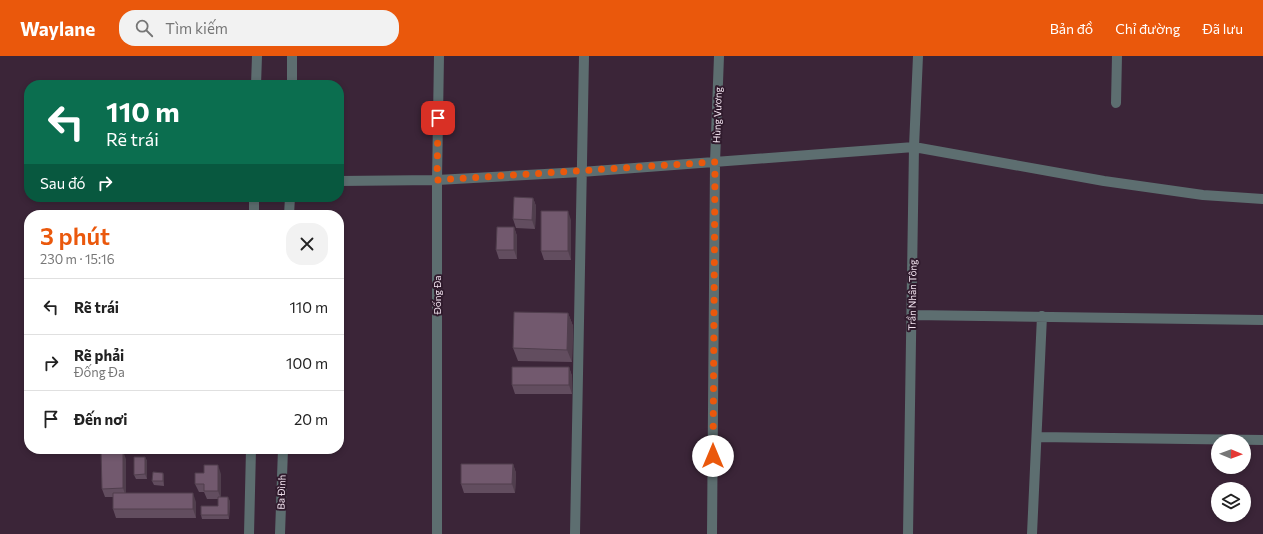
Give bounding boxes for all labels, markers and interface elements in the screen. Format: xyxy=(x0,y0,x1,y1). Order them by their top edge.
search box xyxy=(119,10,399,46)
text: Waylane xyxy=(20,17,95,40)
icon: search xyxy=(133,17,155,39)
text: Tìm kiếm xyxy=(165,19,228,37)
text: Bản đồ xyxy=(1050,20,1093,37)
text: Chỉ đường xyxy=(1115,20,1180,37)
text: Đã lưu xyxy=(1202,20,1243,37)
street label: Hùng Vương xyxy=(710,86,724,143)
text: 110 m xyxy=(106,94,180,128)
icon: left xyxy=(40,96,92,148)
pin xyxy=(421,101,455,135)
icon: arrive xyxy=(427,107,449,129)
text: Rẽ trái xyxy=(106,128,159,150)
icon: right xyxy=(94,172,116,194)
text: Sau đó xyxy=(40,174,86,192)
text: 3 phút xyxy=(40,221,110,250)
button: close xyxy=(286,223,328,265)
text: 230 m · 15:16 xyxy=(40,251,115,267)
street label: Trần Nhân Tông xyxy=(905,259,919,331)
street label: Đống Đa xyxy=(431,275,443,316)
icon: left xyxy=(40,296,62,318)
text: Rẽ trái xyxy=(74,298,119,316)
text: 110 m xyxy=(289,298,328,316)
text: Rẽ phải xyxy=(74,346,124,364)
icon: right xyxy=(40,352,62,374)
text: 100 m xyxy=(286,354,328,372)
text: Đống Đa xyxy=(74,364,125,380)
icon: arrive xyxy=(40,408,62,430)
text: Đến nơi xyxy=(74,410,127,428)
text: 20 m xyxy=(294,410,328,428)
north arrow xyxy=(1211,434,1251,474)
map controls xyxy=(1211,434,1251,522)
position arrow xyxy=(692,435,734,477)
street label: Ba Đình xyxy=(274,474,288,510)
button: layers xyxy=(1211,482,1251,522)

